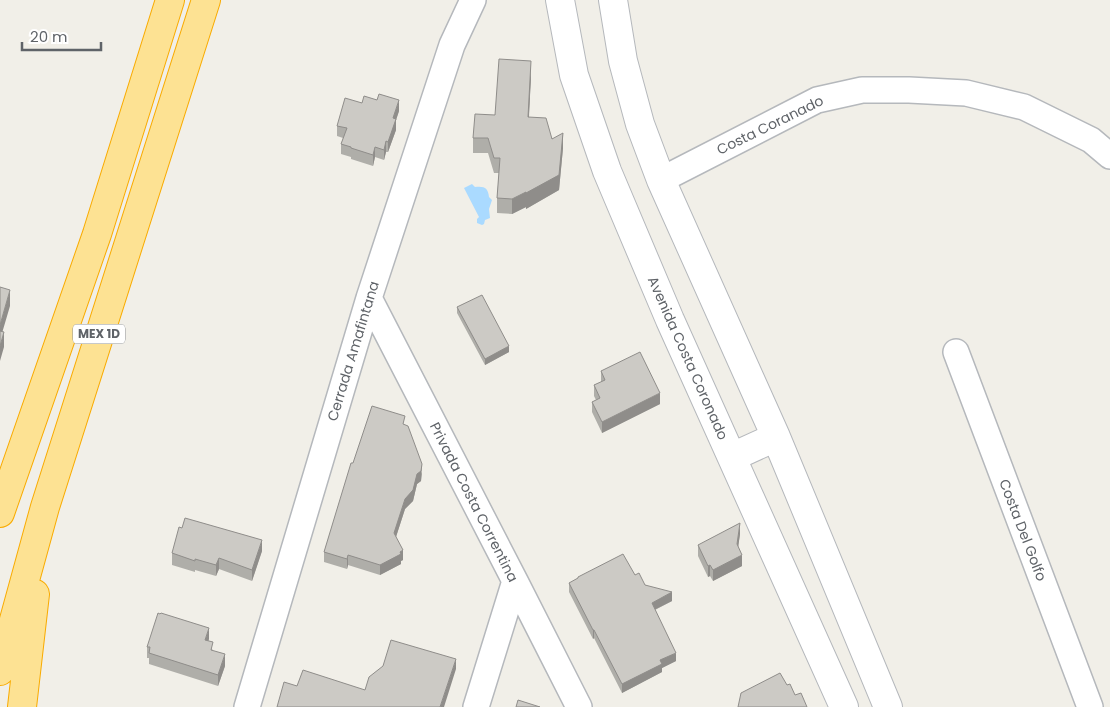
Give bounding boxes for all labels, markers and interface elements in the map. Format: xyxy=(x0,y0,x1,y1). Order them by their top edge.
scale bar xyxy=(22,20,101,52)
text: 20 m xyxy=(30,26,68,47)
street label: Costa Coranado xyxy=(713,90,827,160)
street label: Avenida Costa Coronado xyxy=(643,273,733,443)
street label: Cerrada Amafintana xyxy=(322,279,384,423)
road number: MEX 1D xyxy=(73,324,125,344)
street label: Privada Costa Correntina xyxy=(425,419,523,585)
street label: Costa Del Golfo xyxy=(994,476,1052,584)

